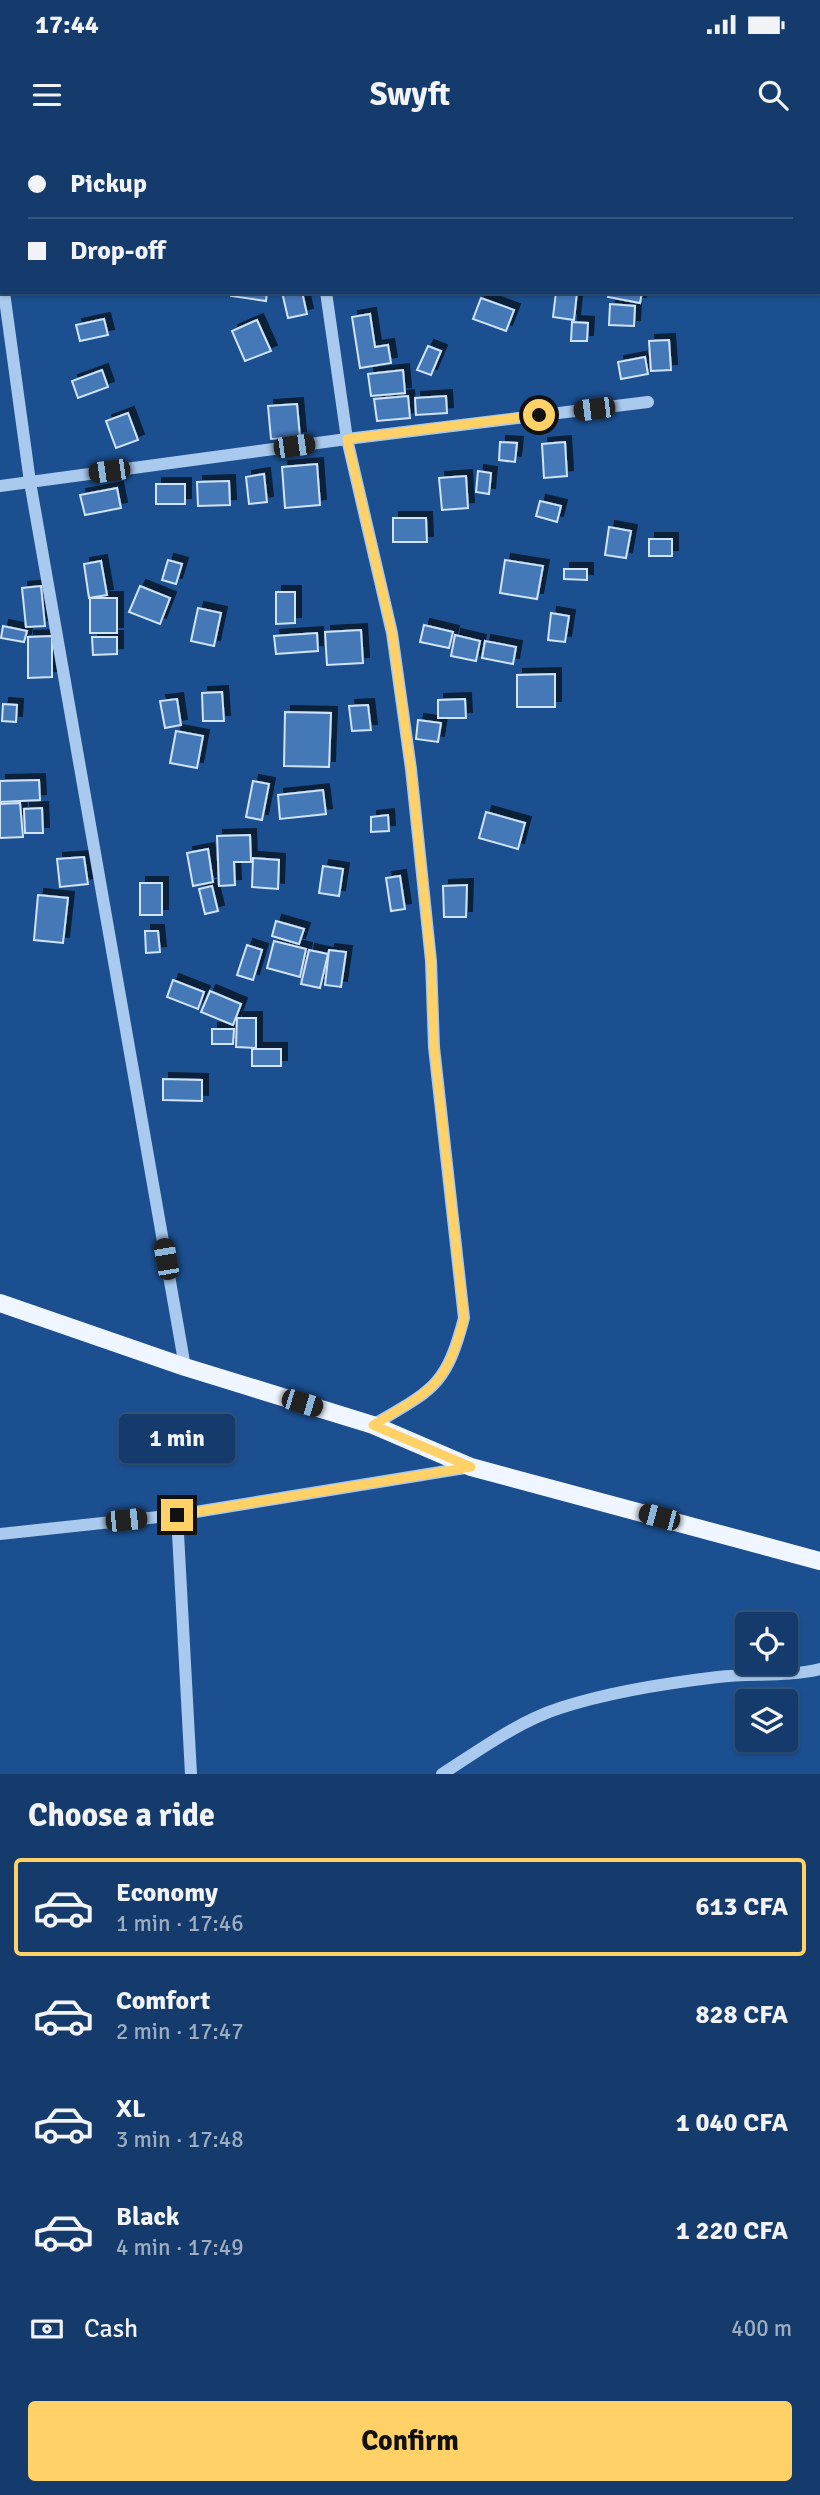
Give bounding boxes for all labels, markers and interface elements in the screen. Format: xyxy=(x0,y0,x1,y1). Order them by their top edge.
text: 17:44 xyxy=(35,9,99,41)
text: Swyft xyxy=(370,75,450,114)
icon: menu xyxy=(28,76,66,114)
icon: search xyxy=(754,76,792,114)
text: Pickup xyxy=(70,168,147,200)
text: Drop-off xyxy=(70,235,166,267)
car xyxy=(572,396,617,422)
route start xyxy=(523,399,555,431)
car xyxy=(272,433,317,459)
car xyxy=(87,458,132,484)
car xyxy=(153,1236,180,1282)
car xyxy=(279,1387,326,1419)
callout: 1 min xyxy=(119,1414,235,1462)
text: 1 min xyxy=(149,1424,205,1453)
route end xyxy=(161,1499,193,1531)
car xyxy=(636,1501,683,1533)
car xyxy=(105,1507,148,1533)
map controls xyxy=(735,1612,798,1752)
button: locate xyxy=(735,1612,798,1675)
button: layers xyxy=(735,1689,798,1752)
text: Choose a ride xyxy=(28,1796,215,1835)
icon: car xyxy=(32,1876,95,1939)
text: Economy xyxy=(116,1877,218,1909)
text: 613 CFA xyxy=(696,1891,788,1923)
text: 1 min · 17:46 xyxy=(116,1909,244,1938)
icon: car xyxy=(32,1984,95,2047)
text: Comfort xyxy=(116,1985,210,2017)
text: 828 CFA xyxy=(696,1999,788,2031)
text: 2 min · 17:47 xyxy=(116,2017,244,2046)
icon: car xyxy=(32,2092,95,2155)
text: XL xyxy=(116,2093,146,2125)
text: 1 040 CFA xyxy=(676,2107,788,2139)
text: 3 min · 17:48 xyxy=(116,2125,244,2154)
icon: car xyxy=(32,2200,95,2263)
text: Black xyxy=(116,2201,179,2233)
text: 1 220 CFA xyxy=(676,2215,788,2247)
text: 4 min · 17:49 xyxy=(116,2233,244,2262)
icon: cash xyxy=(28,2310,66,2348)
text: Cash xyxy=(84,2313,138,2345)
text: 400 m xyxy=(731,2314,792,2343)
button: Confirm xyxy=(28,2401,792,2481)

